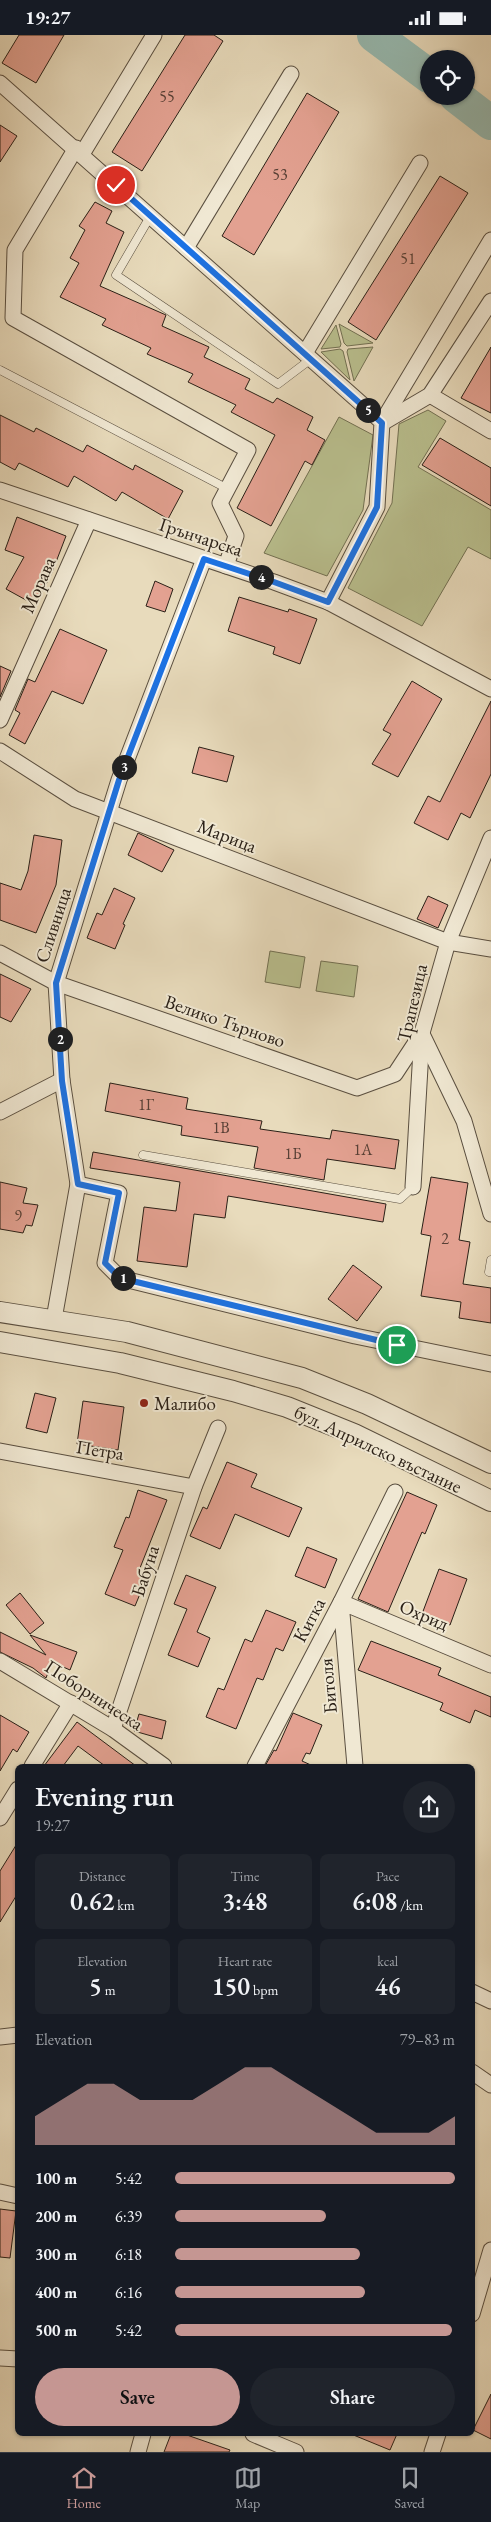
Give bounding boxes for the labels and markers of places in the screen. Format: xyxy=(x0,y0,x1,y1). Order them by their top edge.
pin xyxy=(95,164,137,206)
pin: 5 xyxy=(356,397,380,423)
pin: 4 xyxy=(248,565,274,589)
pin: 3 xyxy=(112,755,136,779)
pin: 2 xyxy=(48,1027,72,1051)
pin: 1 xyxy=(110,1265,136,1291)
pin xyxy=(376,1324,418,1366)
place label: Малибо xyxy=(154,1391,216,1416)
marker: Малибо xyxy=(138,1397,150,1409)

